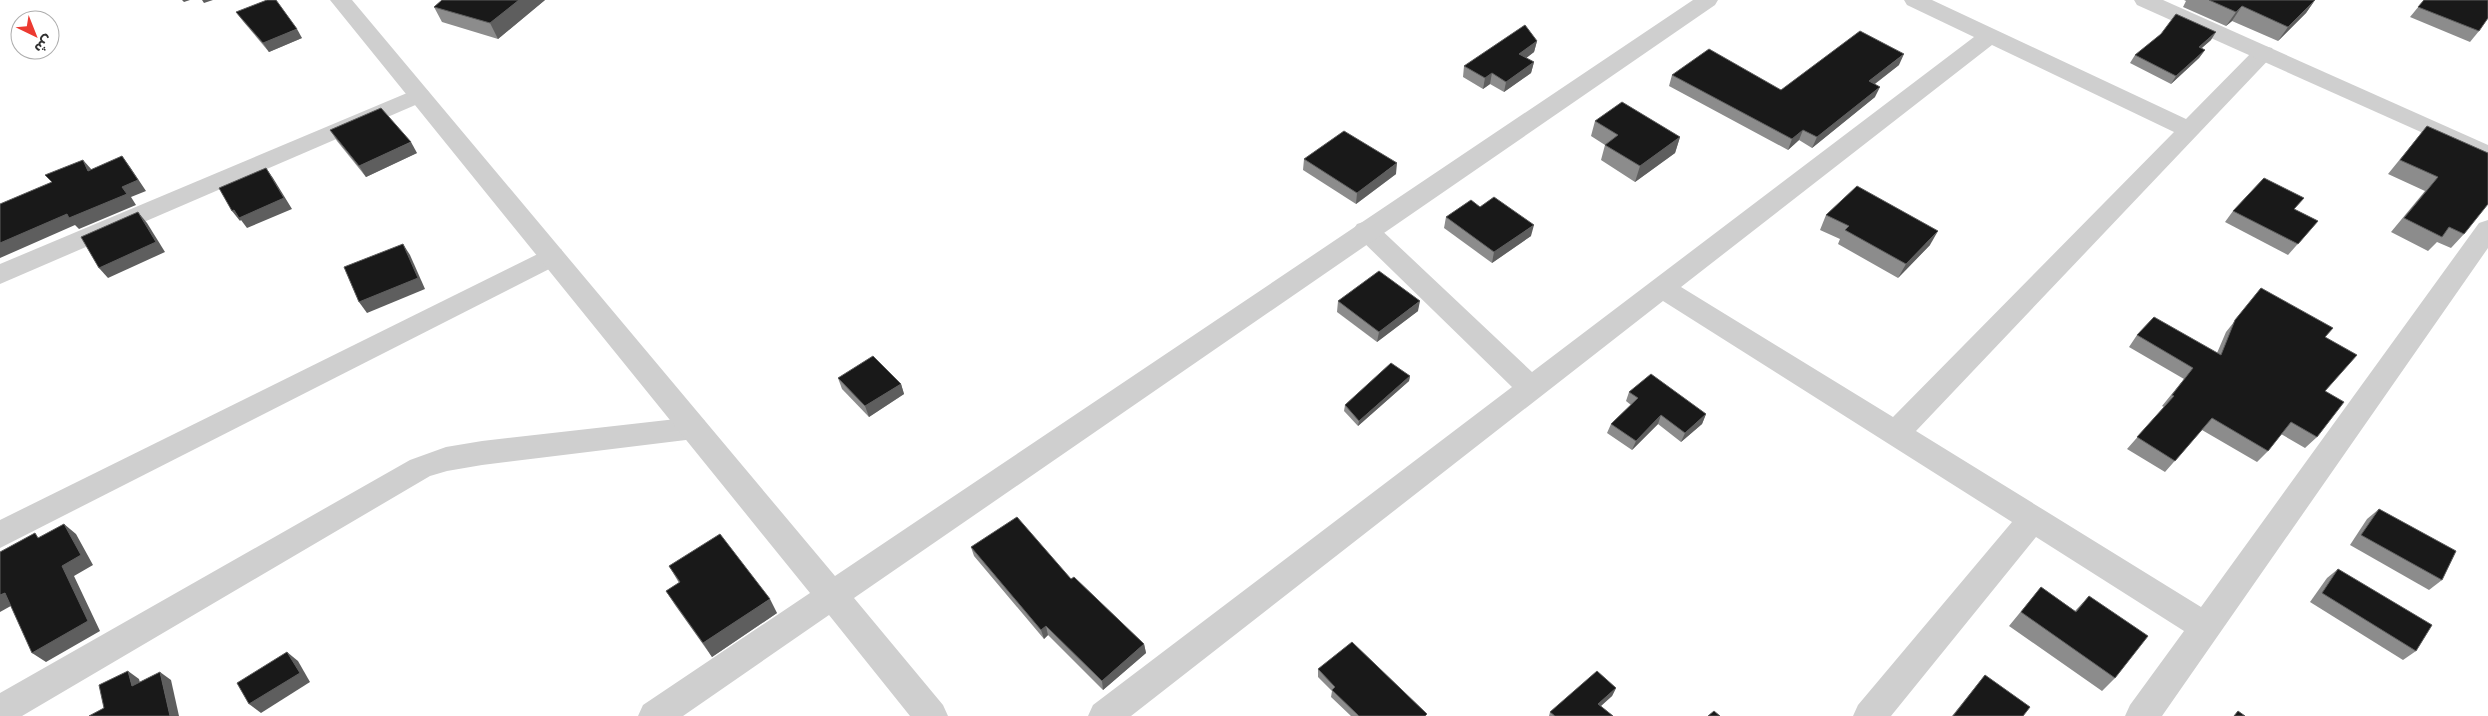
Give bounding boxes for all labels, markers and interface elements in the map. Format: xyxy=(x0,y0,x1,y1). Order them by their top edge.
north arrow xyxy=(10,10,60,60)
text: ش xyxy=(31,32,56,57)

